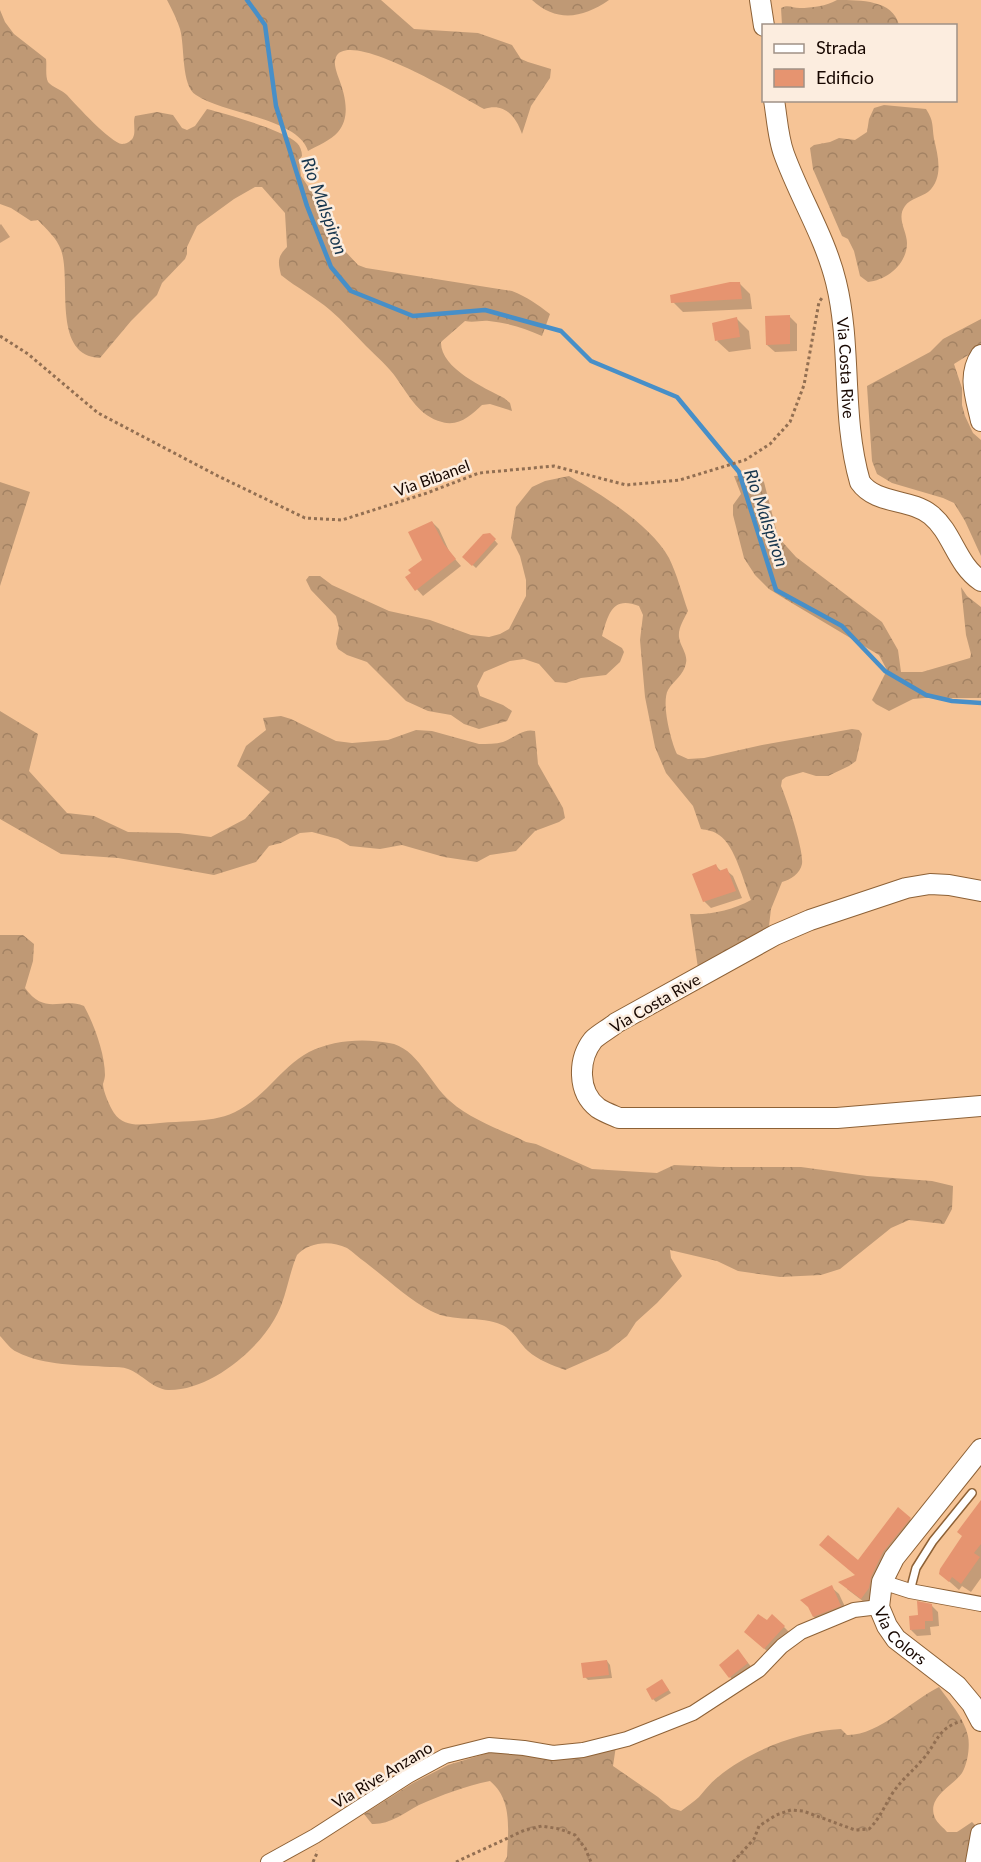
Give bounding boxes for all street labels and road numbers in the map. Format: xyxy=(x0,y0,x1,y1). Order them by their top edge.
street label: Via Costa Rive xyxy=(833,316,859,419)
street label: Via Bibanel xyxy=(392,455,472,500)
street label: Via Costa Rive xyxy=(606,969,703,1036)
street label: Via Colors xyxy=(871,1604,931,1668)
street label: Via Rive Anzano xyxy=(328,1737,435,1812)

